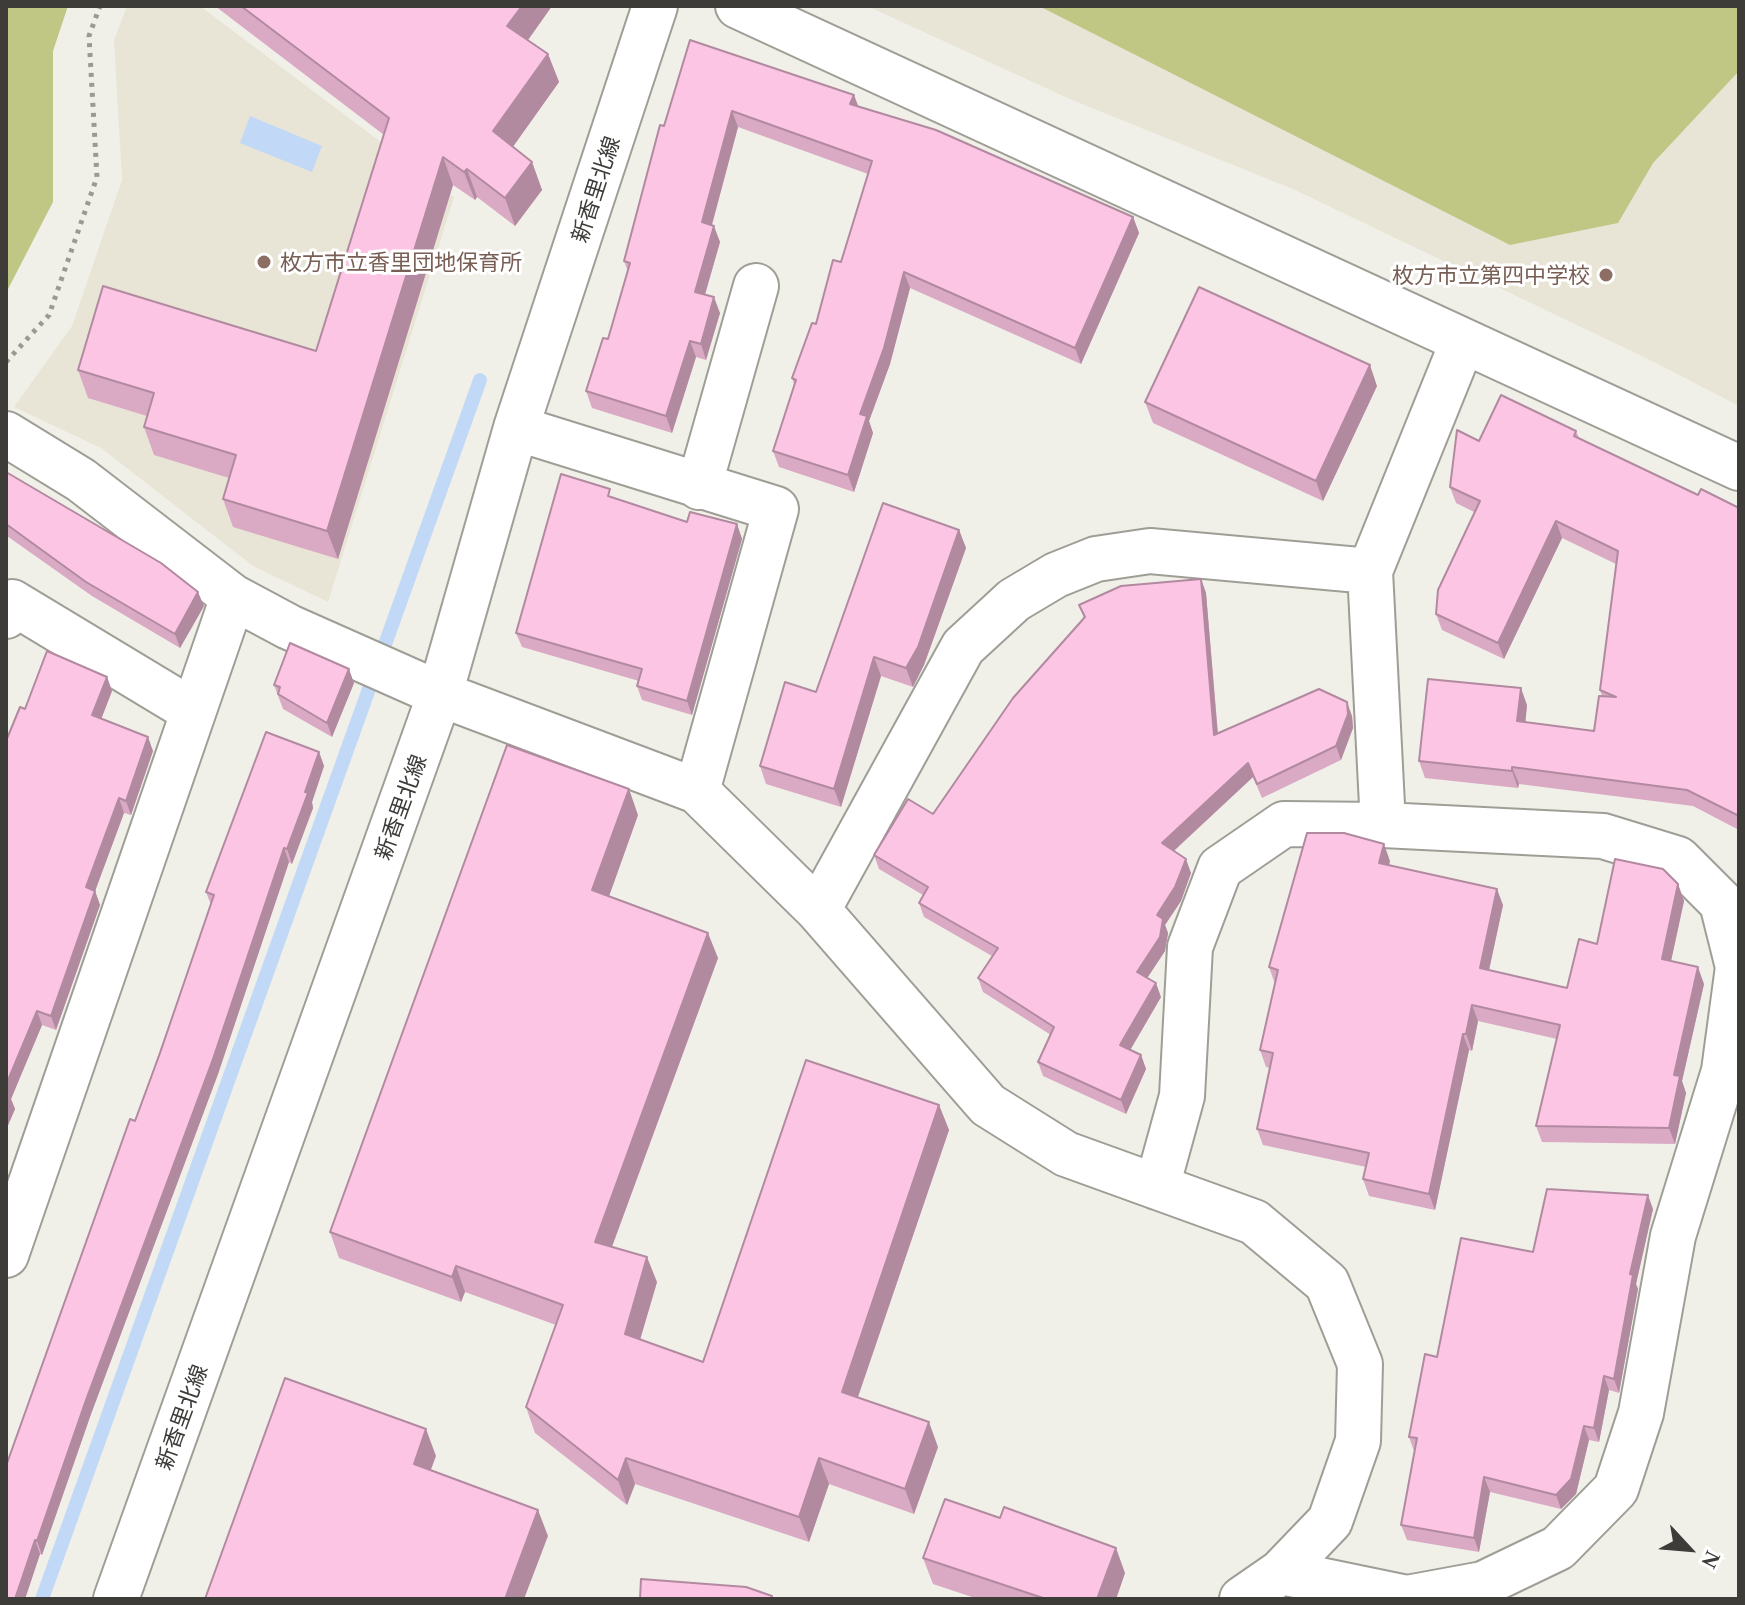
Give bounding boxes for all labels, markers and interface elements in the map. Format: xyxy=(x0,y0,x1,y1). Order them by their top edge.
street label: 新香里北線 xyxy=(565,133,625,245)
place label: 枚方市立香里団地保育所 xyxy=(280,249,522,275)
marker: 枚方市立香里団地保育所 xyxy=(255,253,273,271)
place label: 枚方市立第四中学校 xyxy=(1392,262,1590,288)
marker: 枚方市立第四中学校 xyxy=(1597,266,1615,284)
street label: 新香里北線 xyxy=(369,751,431,863)
street label: 新香里北線 xyxy=(150,1361,212,1473)
north arrow xyxy=(1649,1509,1729,1589)
text: N xyxy=(1696,1547,1726,1572)

